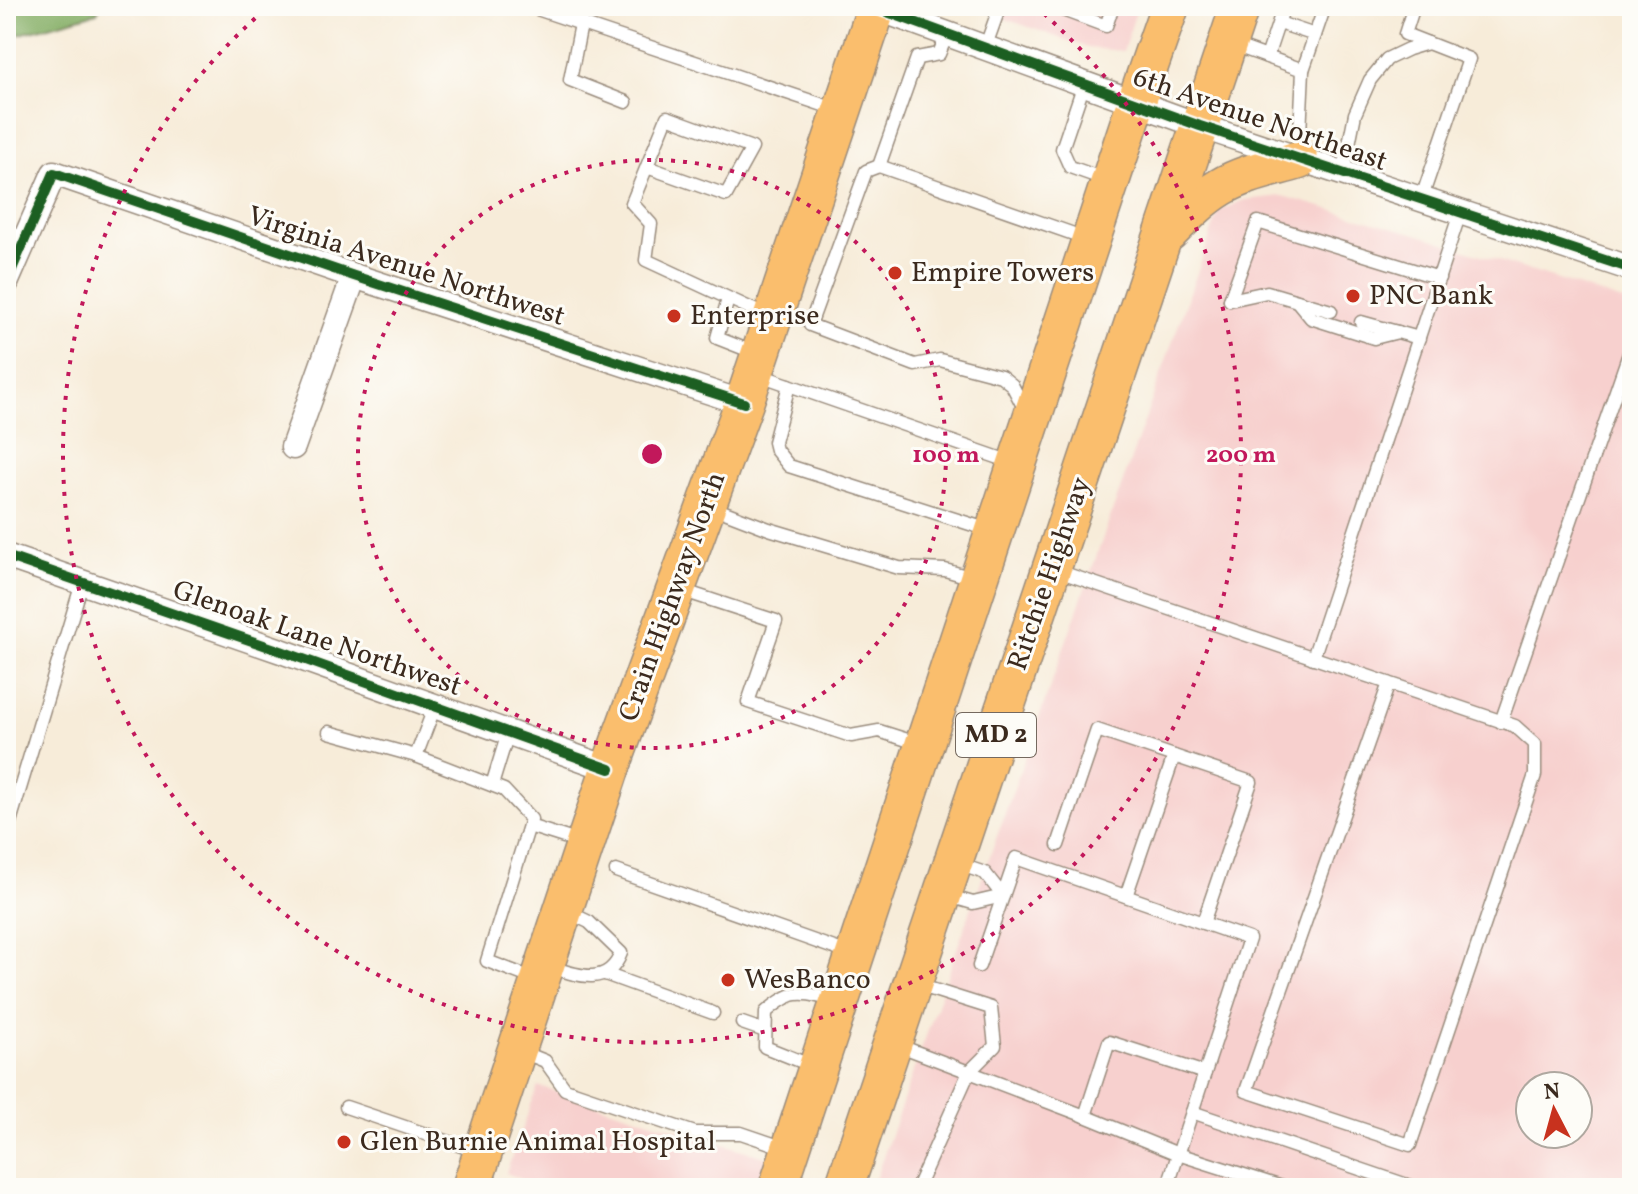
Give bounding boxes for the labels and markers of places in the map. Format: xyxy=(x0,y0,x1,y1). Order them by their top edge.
place label: Empire Towers xyxy=(911,254,1094,293)
marker: Empire Towers xyxy=(886,264,904,282)
place label: PNC Bank xyxy=(1369,277,1493,316)
marker: PNC Bank xyxy=(1344,287,1362,305)
place label: Enterprise xyxy=(690,297,820,336)
marker: Enterprise xyxy=(665,307,683,325)
centre of rings xyxy=(638,440,666,468)
place label: WesBanco xyxy=(744,961,871,1000)
marker: WesBanco xyxy=(719,971,737,989)
place label: Glen Burnie Animal Hospital xyxy=(360,1123,716,1162)
marker: Glen Burnie Animal Hospital xyxy=(335,1133,353,1151)

